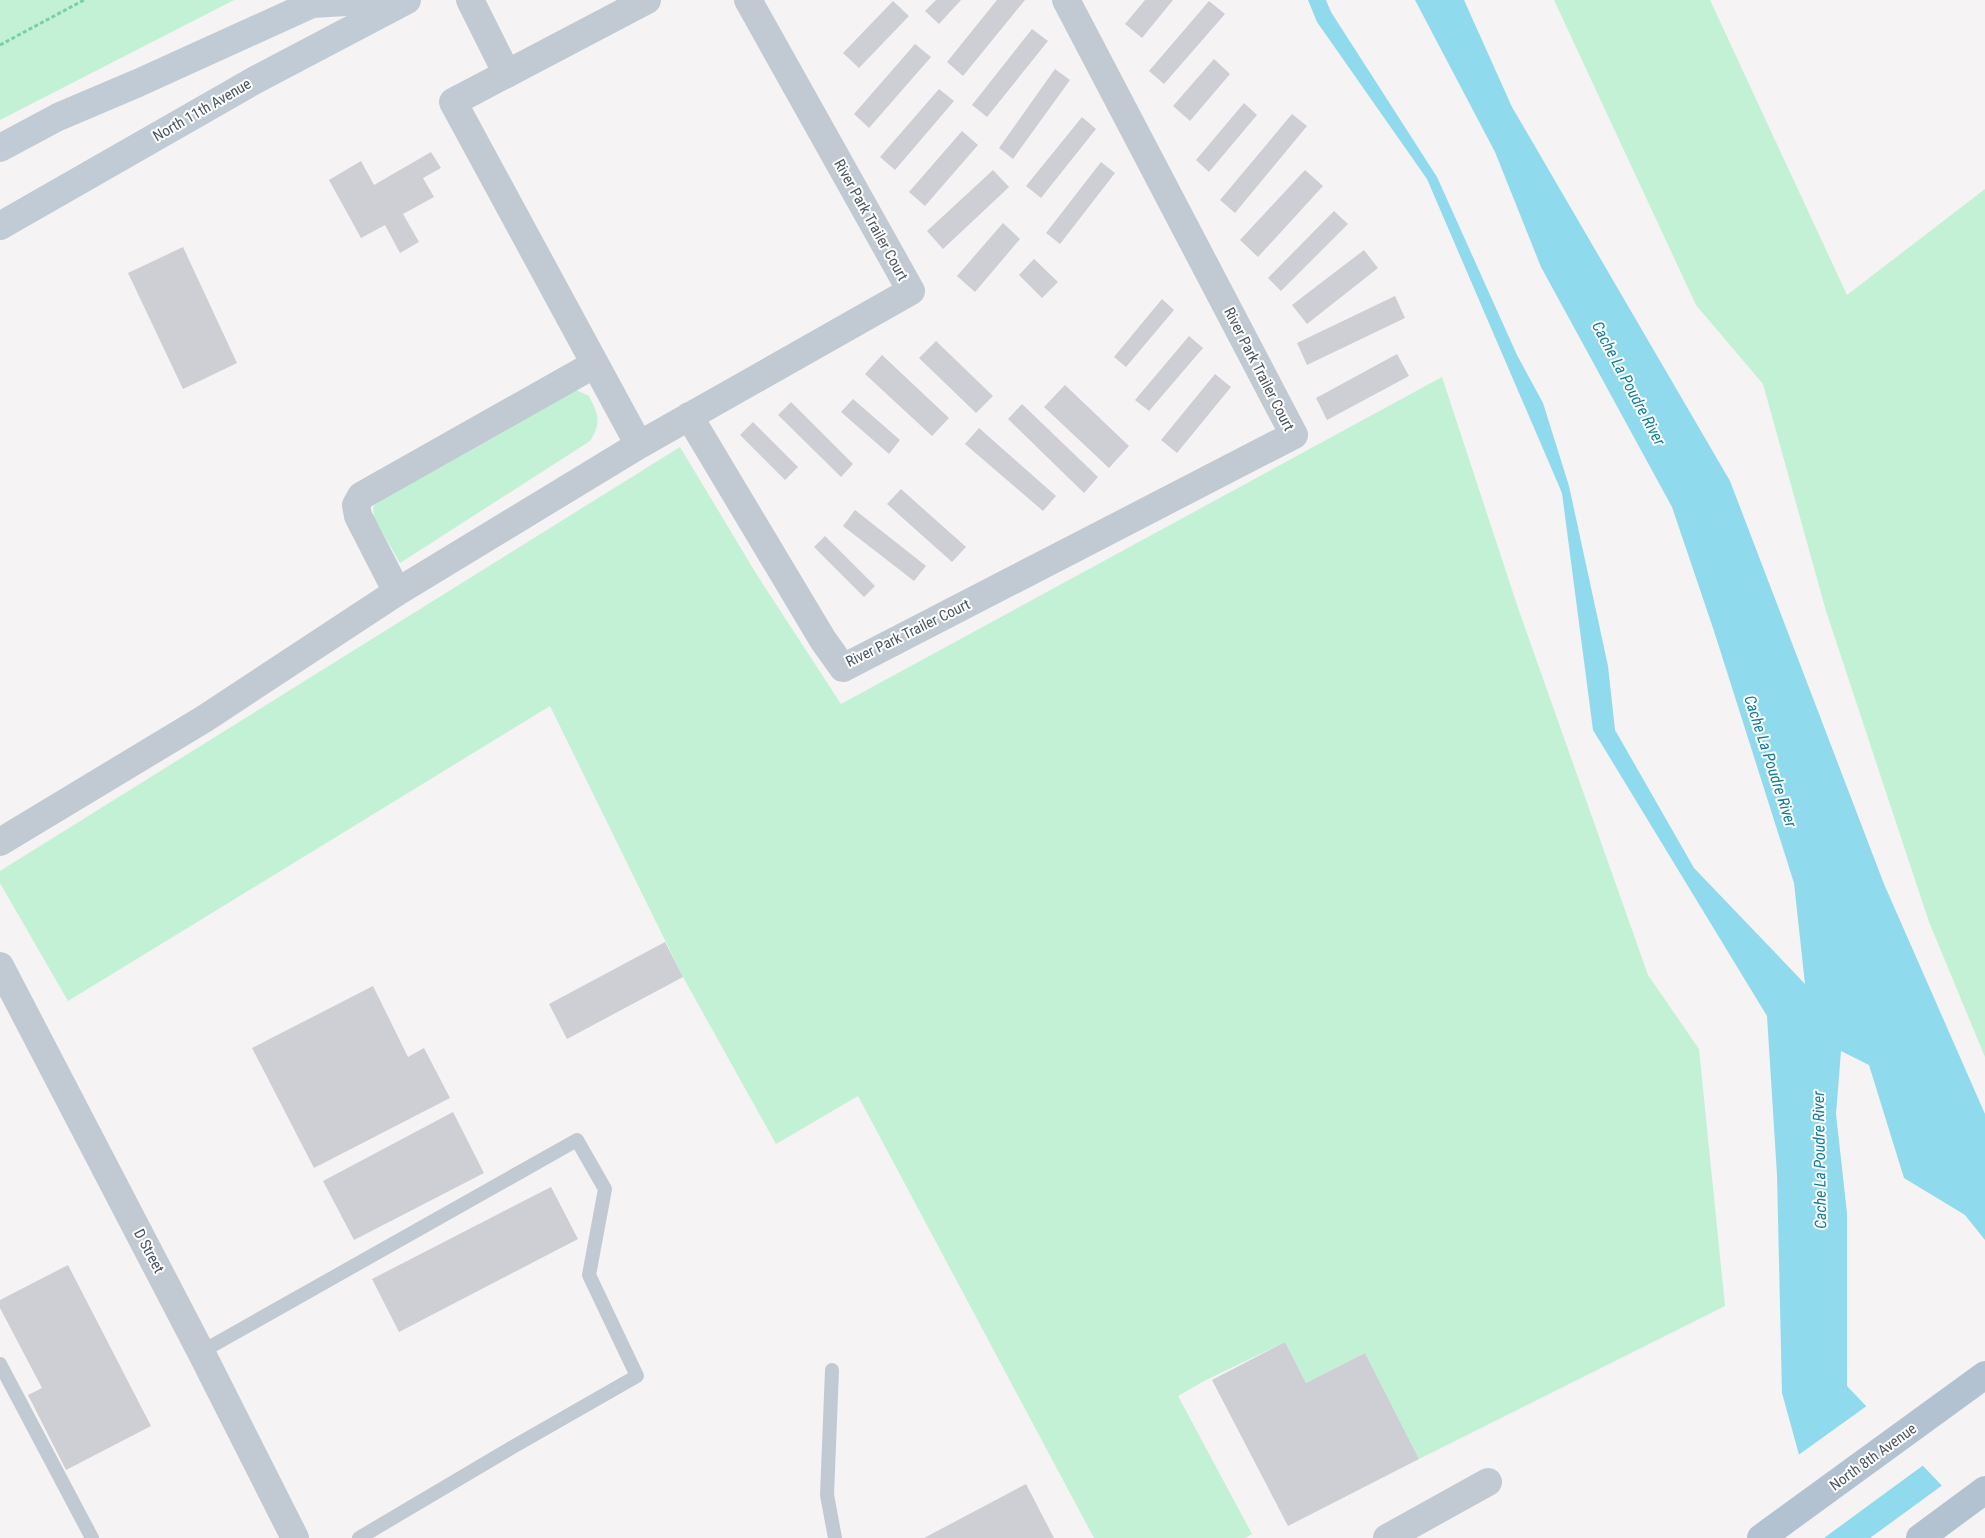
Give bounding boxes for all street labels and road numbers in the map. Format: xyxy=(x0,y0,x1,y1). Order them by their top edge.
street label: North 11th Avenue xyxy=(150,75,254,145)
street label: River Park Trailer Court xyxy=(830,156,912,284)
street label: River Park Trailer Court xyxy=(1220,304,1298,434)
street label: River Park Trailer Court xyxy=(843,595,973,671)
street label: D Street xyxy=(130,1226,168,1276)
street label: North 8th Avenue xyxy=(1826,1420,1920,1494)

